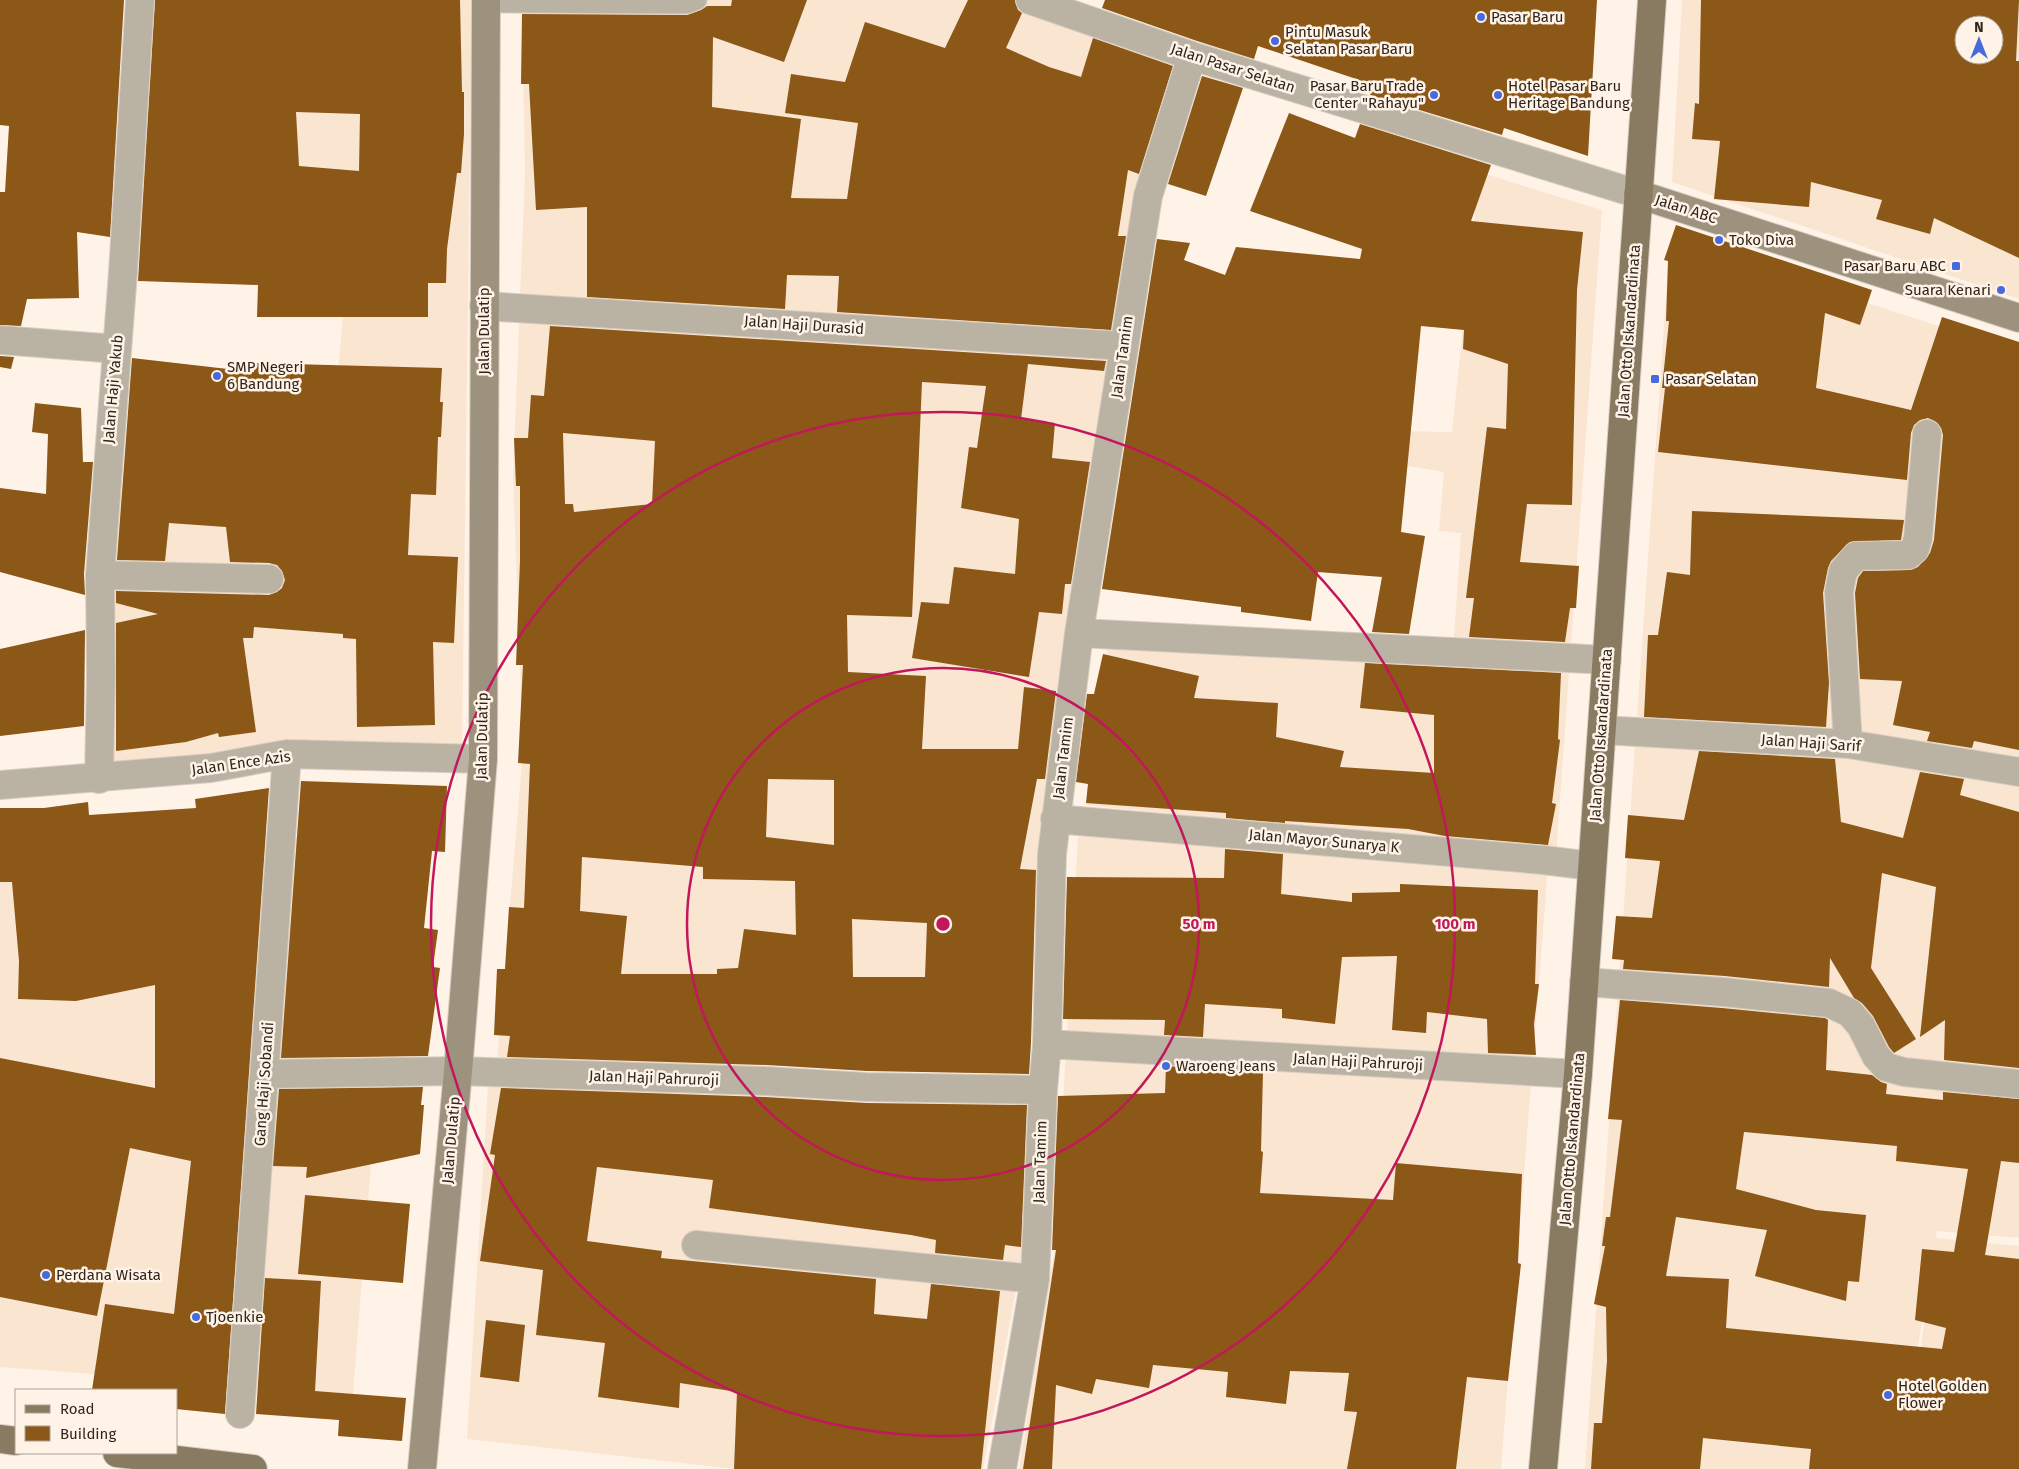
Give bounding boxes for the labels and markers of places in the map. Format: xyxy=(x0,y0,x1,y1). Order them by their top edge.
place label: Pasar Baru xyxy=(1491,8,1563,26)
marker: Pasar Baru xyxy=(1475,11,1487,23)
place label: Pintu Masuk Selatan Pasar Baru xyxy=(1285,23,1413,58)
marker: Pintu Masuk Selatan Pasar Baru xyxy=(1269,35,1281,47)
place label: Pasar Baru Trade Center "Rahayu" xyxy=(1310,77,1424,112)
place label: Hotel Pasar Baru Heritage Bandung xyxy=(1508,77,1630,112)
marker: Pasar Baru Trade Center "Rahayu" xyxy=(1428,89,1440,101)
marker: Hotel Pasar Baru Heritage Bandung xyxy=(1492,89,1504,101)
place label: Toko Diva xyxy=(1729,231,1794,249)
marker: Toko Diva xyxy=(1713,234,1725,246)
place label: Pasar Baru ABC xyxy=(1843,257,1947,275)
marker: Pasar Baru ABC xyxy=(1950,260,1962,272)
place label: Suara Kenari xyxy=(1905,281,1991,299)
marker: Suara Kenari xyxy=(1995,284,2007,296)
place label: SMP Negeri 6 Bandung xyxy=(227,358,304,393)
marker: SMP Negeri 6 Bandung xyxy=(211,370,223,382)
place label: Pasar Selatan xyxy=(1665,370,1757,388)
marker: Pasar Selatan xyxy=(1649,373,1661,385)
centre of rings xyxy=(934,915,952,933)
place label: Waroeng Jeans xyxy=(1176,1057,1276,1075)
marker: Waroeng Jeans xyxy=(1160,1060,1172,1072)
place label: Perdana Wisata xyxy=(56,1266,161,1284)
marker: Perdana Wisata xyxy=(40,1269,52,1281)
place label: Tjoenkie xyxy=(206,1308,263,1326)
marker: Tjoenkie xyxy=(190,1311,202,1323)
place label: Hotel Golden Flower xyxy=(1898,1377,1987,1412)
marker: Hotel Golden Flower xyxy=(1882,1389,1894,1401)

